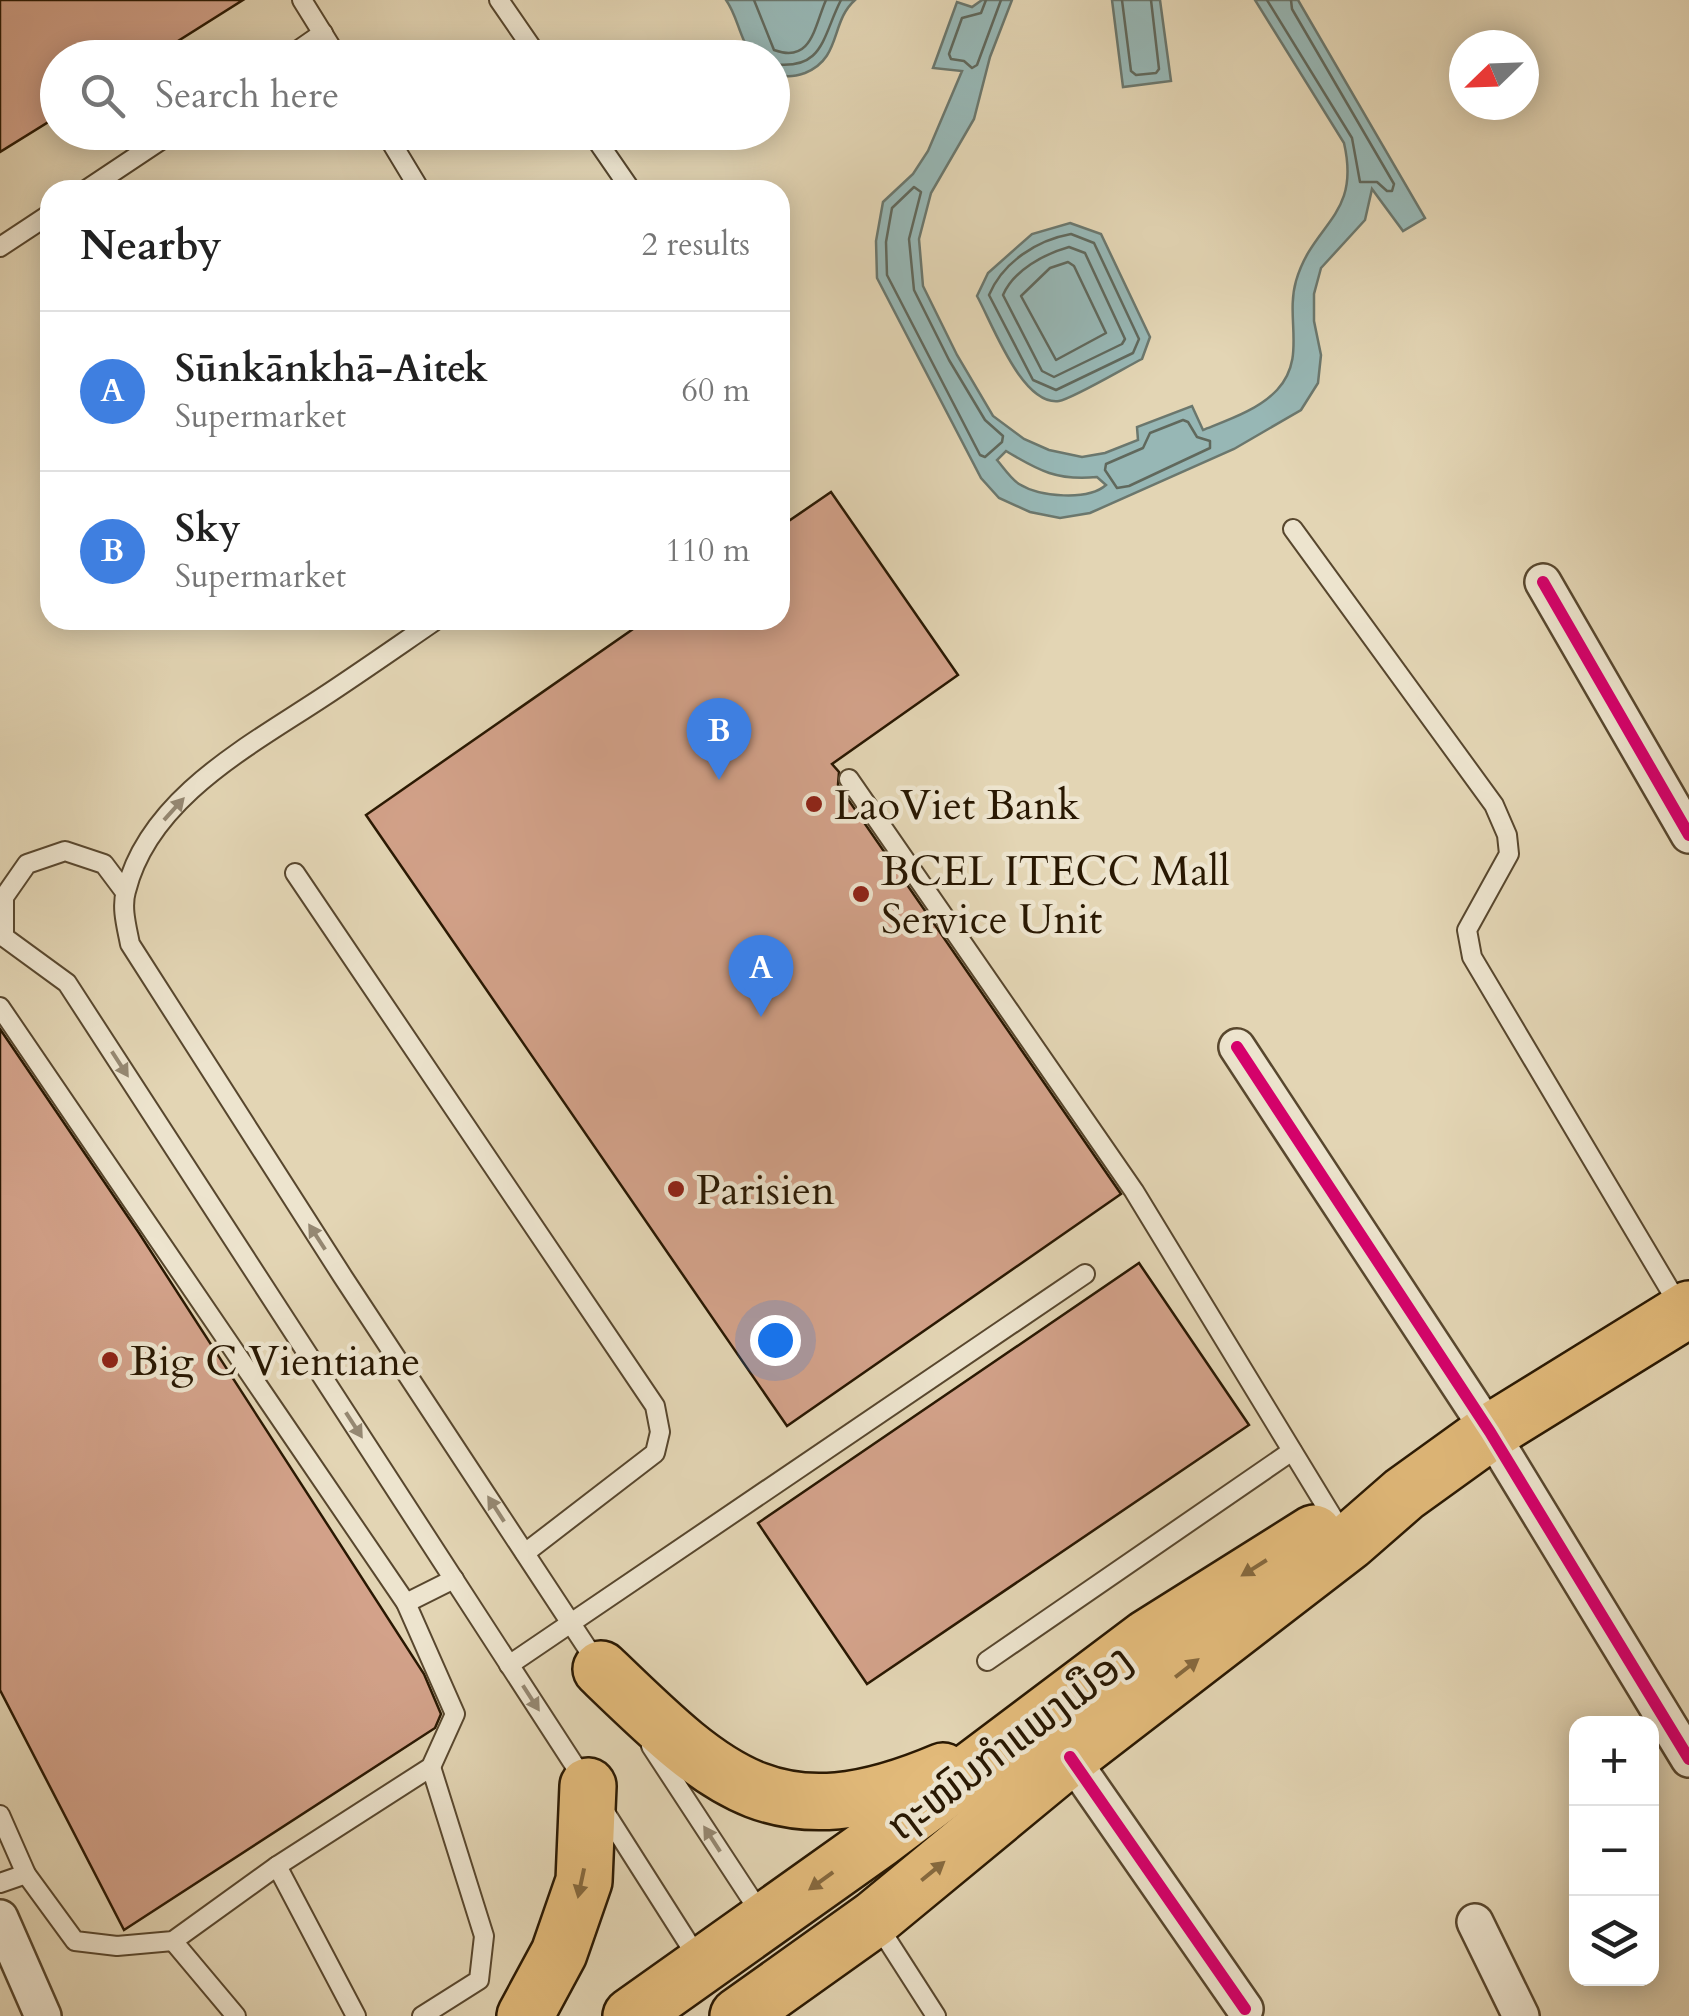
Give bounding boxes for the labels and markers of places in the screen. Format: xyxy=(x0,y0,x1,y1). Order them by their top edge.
pin: B xyxy=(686,698,752,780)
place label: LaoViet Bank xyxy=(834,777,1080,834)
marker: LaoViet Bank xyxy=(803,793,825,815)
place label: BCEL ITECC Mall Service Unit xyxy=(881,843,1230,948)
marker: BCEL ITECC Mall Service Unit xyxy=(850,883,872,905)
pin: A xyxy=(728,934,794,1017)
place label: Parisien xyxy=(696,1162,835,1219)
marker: Parisien xyxy=(665,1178,687,1200)
place label: Big C Vientiane xyxy=(130,1333,420,1390)
marker: Big C Vientiane xyxy=(99,1349,121,1371)

